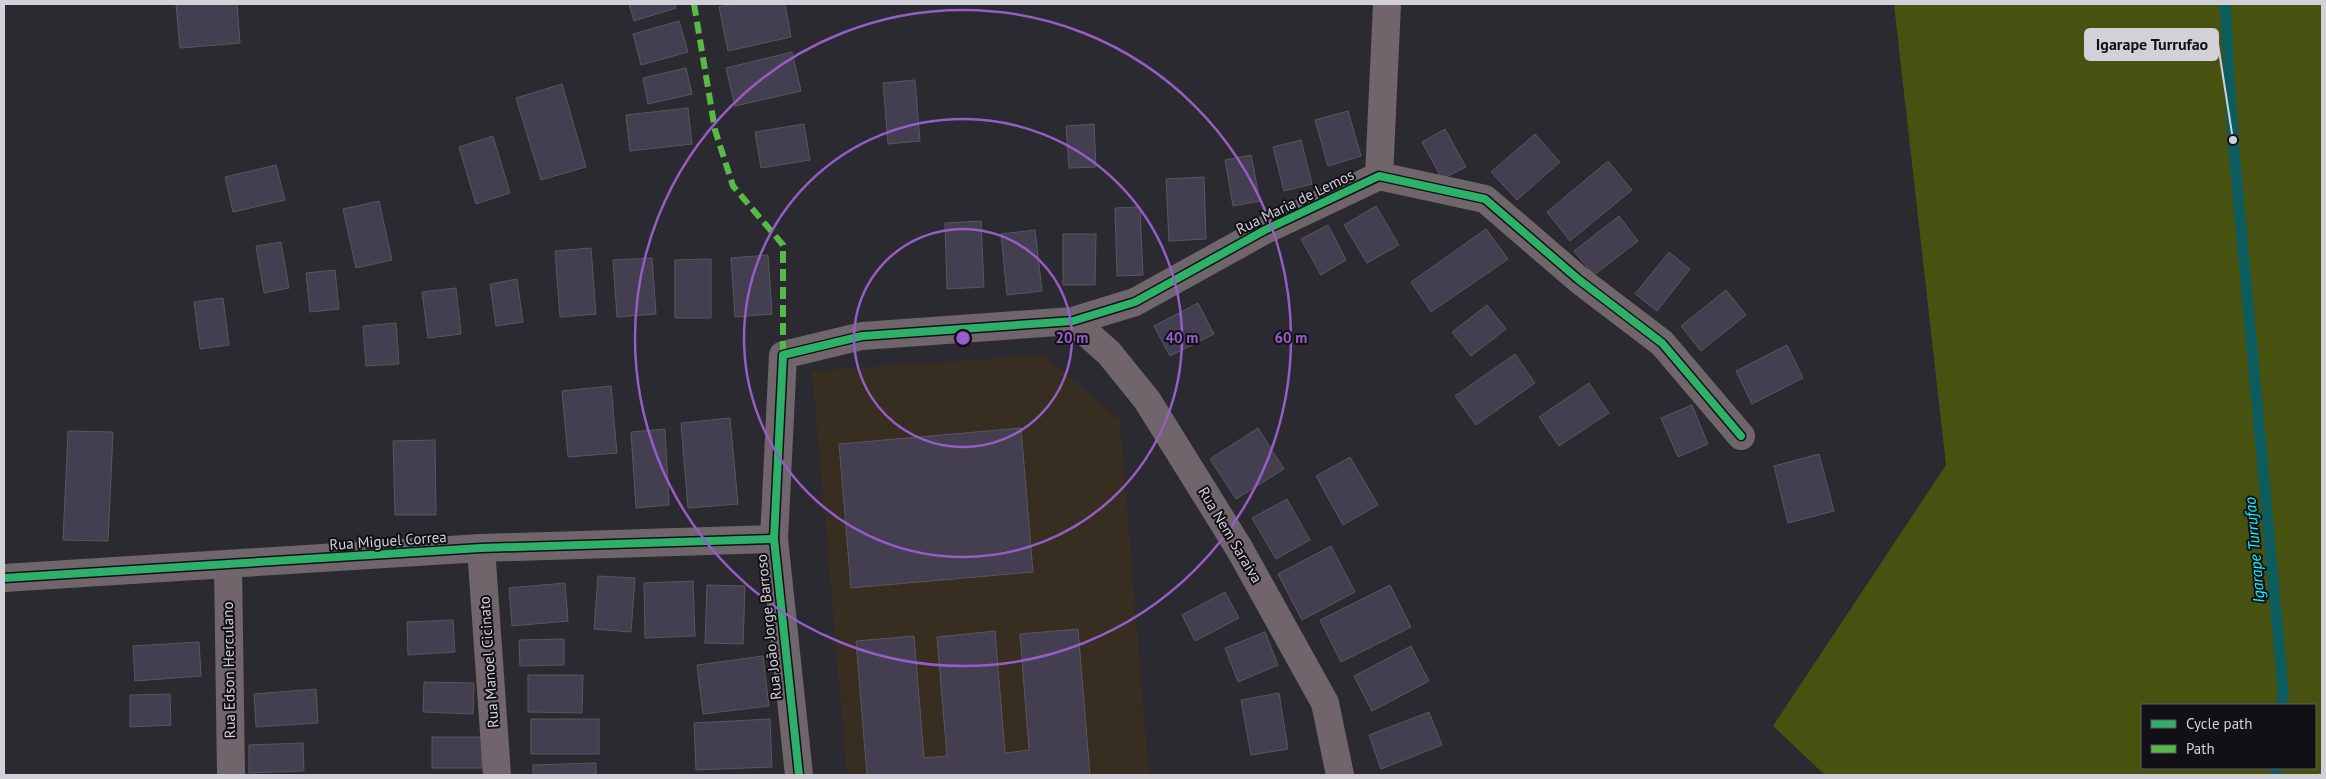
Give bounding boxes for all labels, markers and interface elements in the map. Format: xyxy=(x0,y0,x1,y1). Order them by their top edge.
callout: Igarape Turrufao xyxy=(2085,29,2218,60)
text: Igarape Turrufao xyxy=(2096,34,2209,54)
street label: Rua Maria de Lemos xyxy=(1233,165,1357,238)
text: 20 m xyxy=(1056,328,1088,347)
text: 40 m xyxy=(1166,328,1198,347)
text: 60 m xyxy=(1275,328,1307,347)
centre of rings xyxy=(954,329,972,347)
street label: Rua Nem Saraiva xyxy=(1194,483,1267,586)
water label: Igarape Turrufao xyxy=(2239,496,2269,604)
street label: Rua Miguel Correa xyxy=(329,527,447,554)
street label: Rua João Jorge Barroso xyxy=(751,553,786,701)
street label: Rua Manoel Cicinato xyxy=(474,596,503,728)
street label: Rua Edson Herculano xyxy=(218,602,239,739)
legend xyxy=(2141,704,2316,769)
text: Cycle path xyxy=(2186,714,2252,733)
text: Path xyxy=(2186,739,2215,758)

